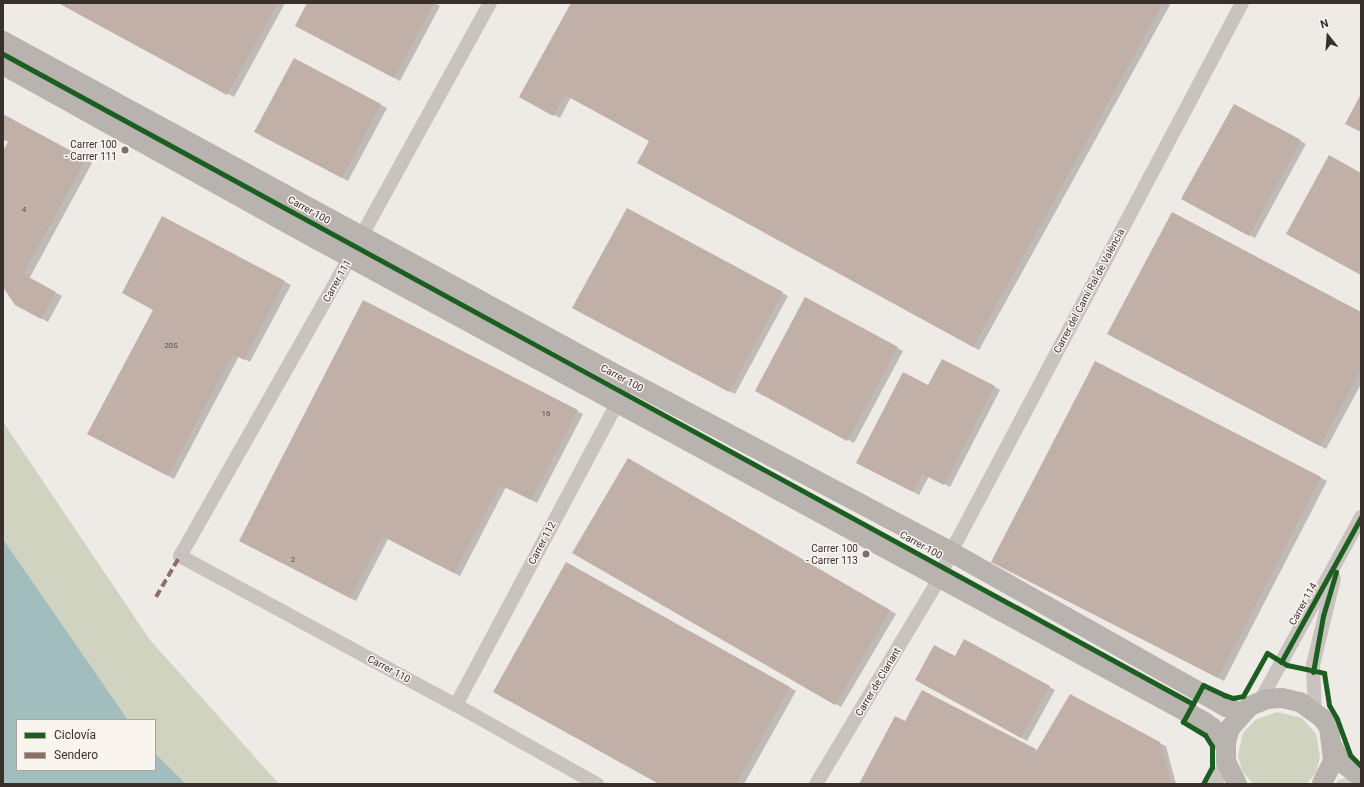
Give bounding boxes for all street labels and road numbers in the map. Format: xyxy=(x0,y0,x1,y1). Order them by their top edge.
street label: Carrer 100 xyxy=(286,193,332,227)
street label: Carrer del Camí Ral de València xyxy=(1051,227,1127,355)
street label: Carrer 111 xyxy=(320,258,354,304)
street label: Carrer 100 xyxy=(599,362,645,394)
street label: Carrer 112 xyxy=(526,520,558,566)
street label: Carrer 100 xyxy=(898,528,944,562)
street label: Carrer 114 xyxy=(1286,581,1320,627)
street label: Carrer de Clariant xyxy=(853,646,903,718)
street label: Carrer 110 xyxy=(366,653,412,685)

